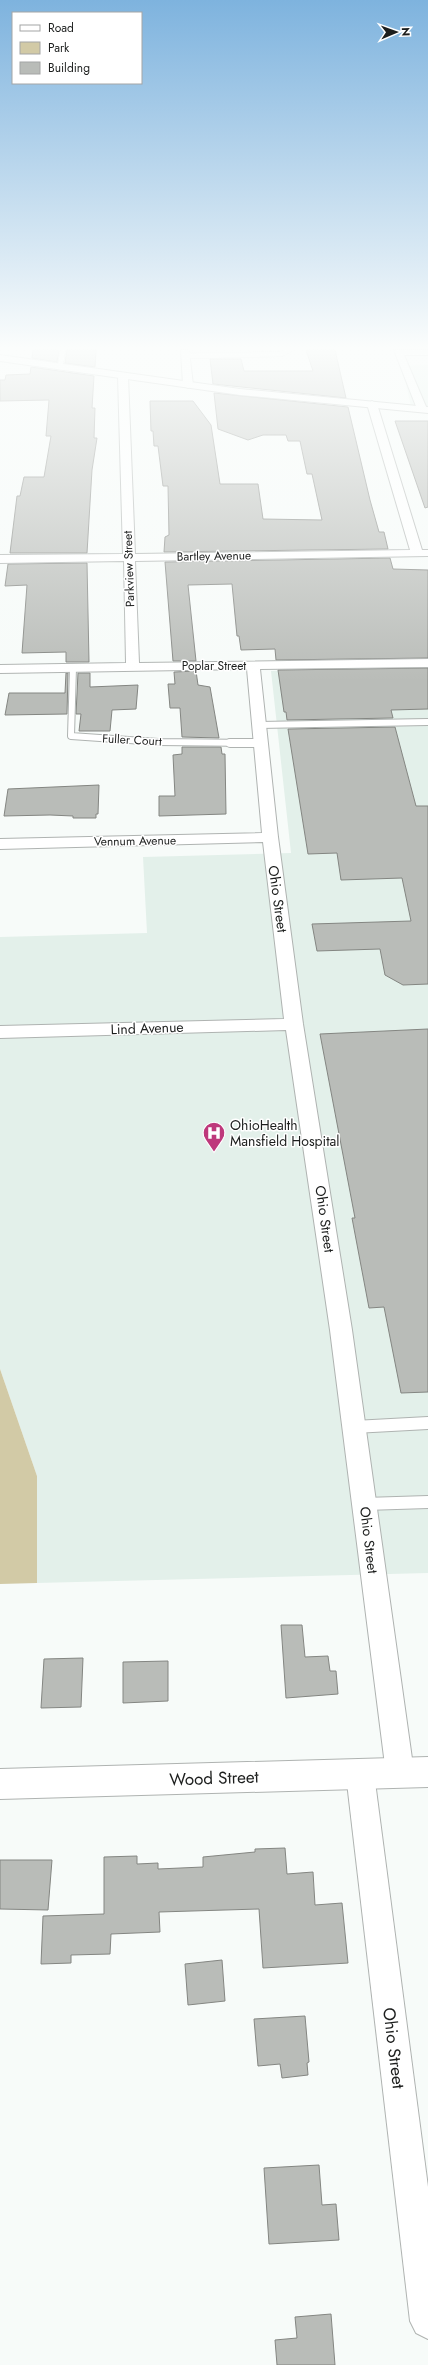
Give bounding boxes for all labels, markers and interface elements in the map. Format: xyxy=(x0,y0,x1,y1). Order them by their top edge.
legend xyxy=(12,12,142,84)
north arrow xyxy=(376,12,416,52)
text: Road xyxy=(48,19,74,37)
text: N xyxy=(398,27,414,36)
text: Park xyxy=(48,39,70,57)
text: Building xyxy=(48,59,90,77)
street label: Parkview Street xyxy=(119,530,139,607)
street label: Bartley Avenue xyxy=(177,546,251,566)
street label: Poplar Street xyxy=(182,657,246,675)
street label: Fuller Court xyxy=(102,729,162,751)
street label: Vennum Avenue xyxy=(94,831,176,851)
street label: Ohio Street xyxy=(263,864,293,934)
street label: Lind Avenue xyxy=(110,1017,184,1039)
place label: OhioHealth Mansfield Hospital xyxy=(230,1115,340,1151)
hospital icon: OhioHealth Mansfield Hospital xyxy=(201,1120,227,1153)
street label: Ohio Street xyxy=(310,1184,340,1254)
street label: Ohio Street xyxy=(355,1505,383,1575)
street label: Wood Street xyxy=(169,1764,259,1792)
street label: Ohio Street xyxy=(377,2006,411,2090)

